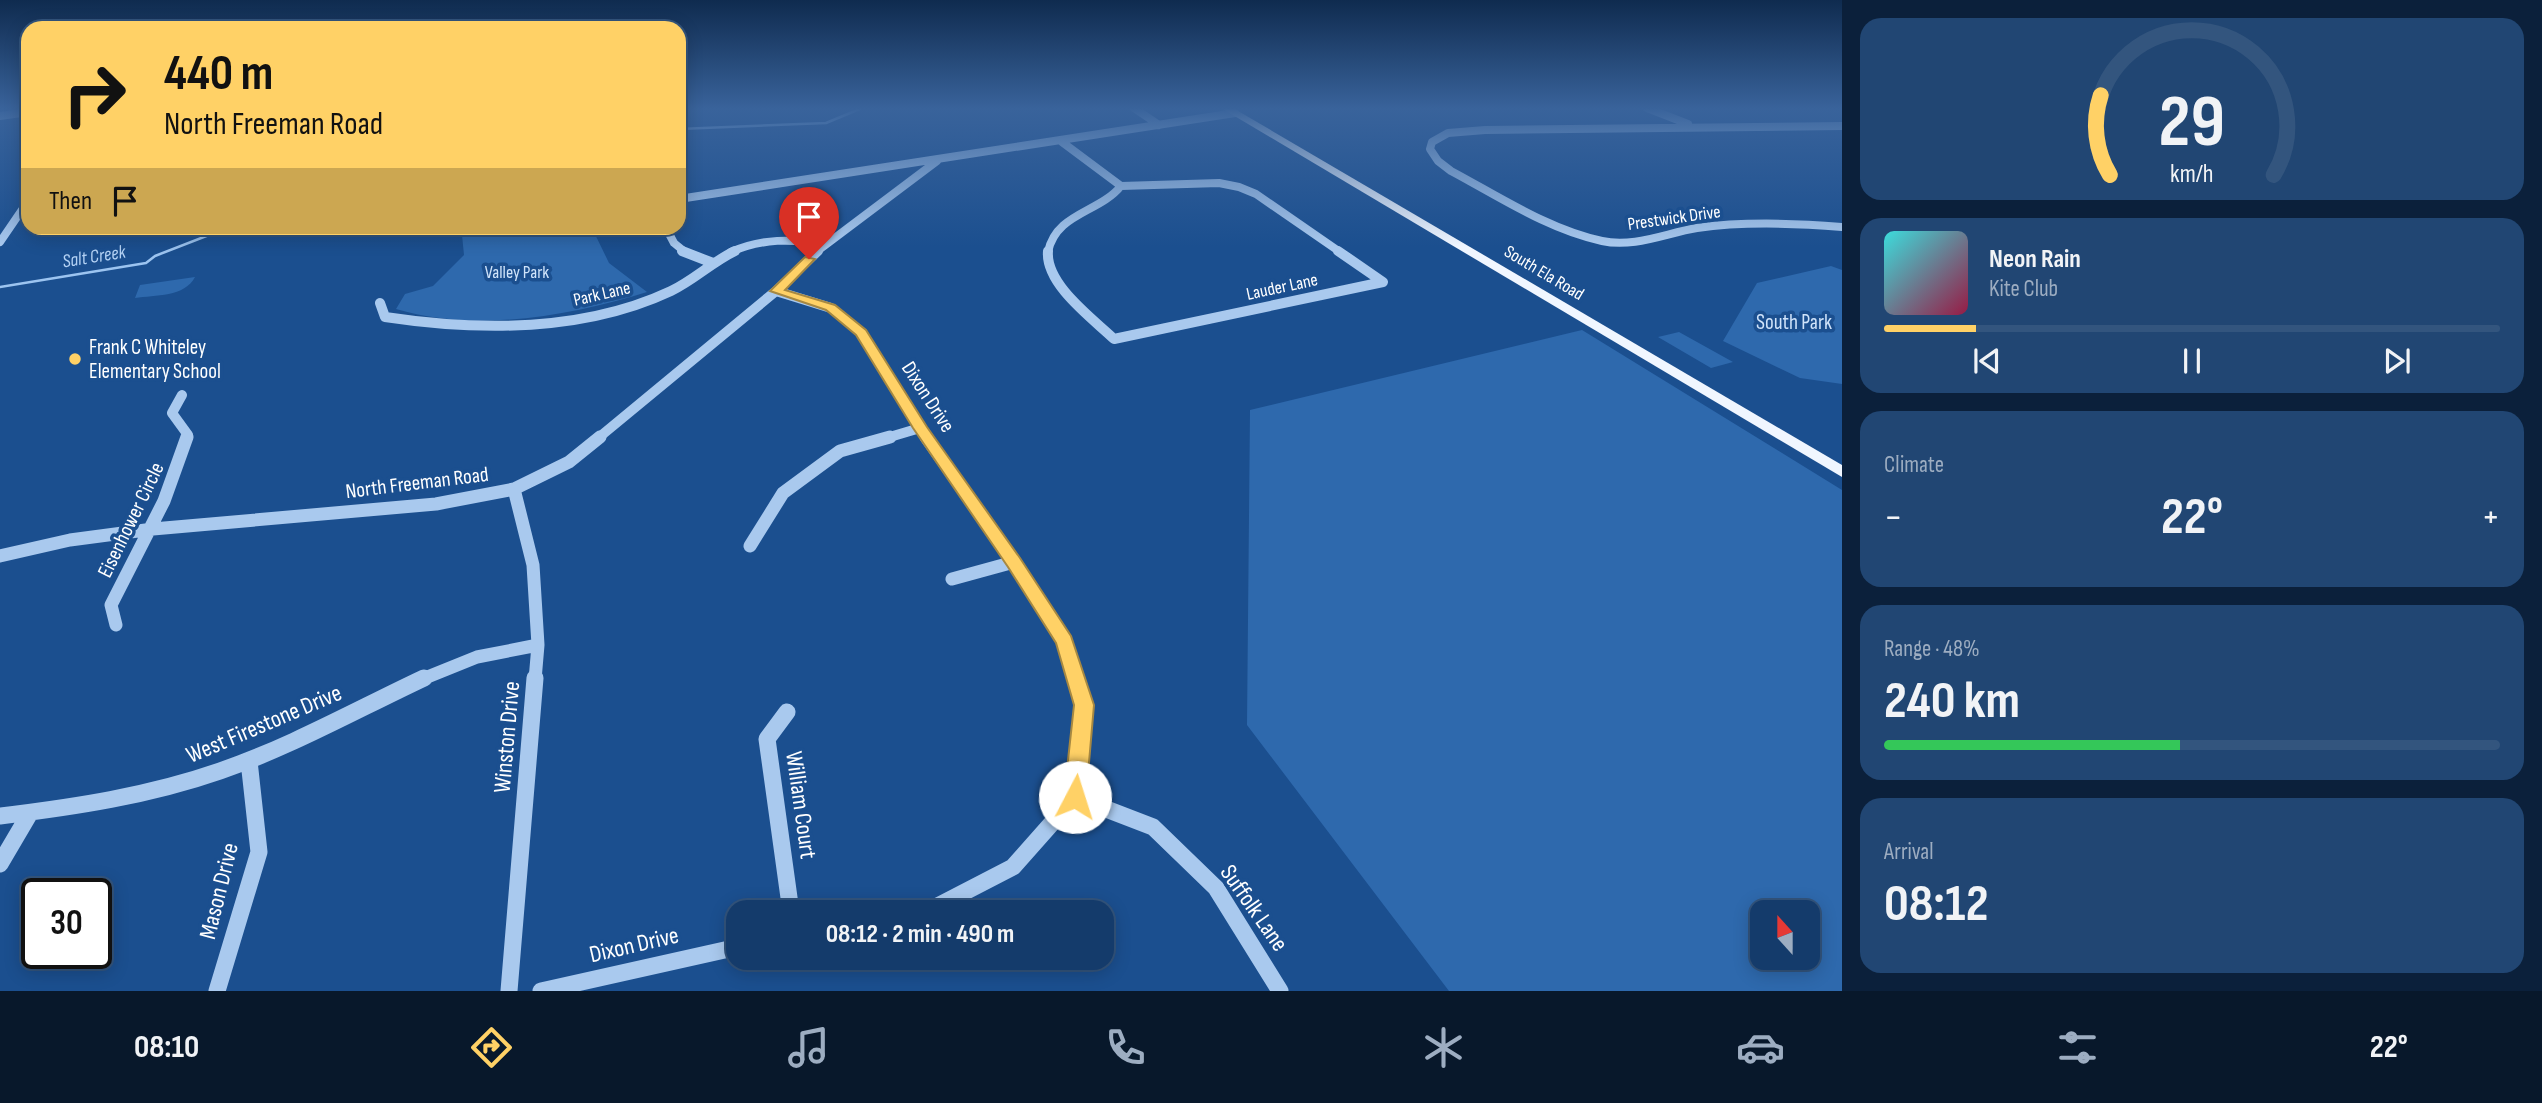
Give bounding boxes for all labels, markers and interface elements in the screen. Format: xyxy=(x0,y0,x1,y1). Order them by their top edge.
text: 440 m xyxy=(164,45,273,104)
icon: right xyxy=(49,49,140,140)
text: 29 xyxy=(2159,79,2225,167)
text: North Freeman Road xyxy=(164,105,383,144)
text: km/h xyxy=(2170,159,2214,190)
icon: arrive xyxy=(106,182,144,220)
text: Then xyxy=(49,186,92,217)
pin xyxy=(779,187,839,259)
icon: arrive xyxy=(790,198,828,236)
street label: Prestwick Drive xyxy=(1626,201,1722,235)
water label: Salt Creek xyxy=(61,241,128,273)
street label: South Ela Road xyxy=(1500,241,1588,305)
text: Neon Rain xyxy=(1989,244,2081,275)
park label: Valley Park xyxy=(485,262,549,283)
street label: Lauder Lane xyxy=(1244,269,1320,305)
text: Kite Club xyxy=(1989,275,2058,303)
street label: Park Lane xyxy=(572,277,632,311)
park label: South Park xyxy=(1756,310,1832,335)
place label: Frank C Whiteley Elementary School xyxy=(89,335,221,384)
icon: previous xyxy=(1968,342,2006,380)
icon: pause xyxy=(2173,342,2211,380)
icon: next xyxy=(2378,342,2416,380)
marker: Frank C Whiteley Elementary School xyxy=(67,351,83,367)
street label: Dixon Drive xyxy=(896,357,960,437)
text: Climate xyxy=(1884,451,1944,479)
street label: Eisenhower Circle xyxy=(92,458,170,582)
street label: North Freeman Road xyxy=(344,462,490,504)
text: 22° xyxy=(2161,486,2223,549)
text: − xyxy=(1884,495,1903,540)
text: + xyxy=(2481,495,2500,540)
text: Range · 48% xyxy=(1884,635,1980,663)
text: 240 km xyxy=(1884,670,2020,733)
street label: West Firestone Drive xyxy=(182,678,346,770)
street label: Winston Drive xyxy=(488,680,526,794)
street label: William Court xyxy=(779,749,823,861)
position arrow xyxy=(1038,760,1112,834)
text: Arrival xyxy=(1884,838,1933,866)
street label: Mason Drive xyxy=(193,840,245,942)
street label: Suffolk Lane xyxy=(1214,859,1294,957)
text: 08:12 xyxy=(1884,873,1989,936)
speed limit sign: 30 xyxy=(21,878,112,969)
north arrow xyxy=(1750,900,1820,970)
map controls xyxy=(1750,900,1820,970)
text: 08:12 · 2 min · 490 m xyxy=(826,919,1014,950)
street label: Dixon Drive xyxy=(586,921,682,969)
icon: directions xyxy=(467,1023,516,1072)
icon: music xyxy=(784,1023,833,1072)
icon: phone xyxy=(1101,1023,1150,1072)
icon: climate xyxy=(1419,1023,1468,1072)
icon: car xyxy=(1736,1023,1785,1072)
icon: filters xyxy=(2053,1023,2102,1072)
text: 08:10 xyxy=(134,1028,199,1067)
text: 22° xyxy=(2370,1028,2408,1067)

